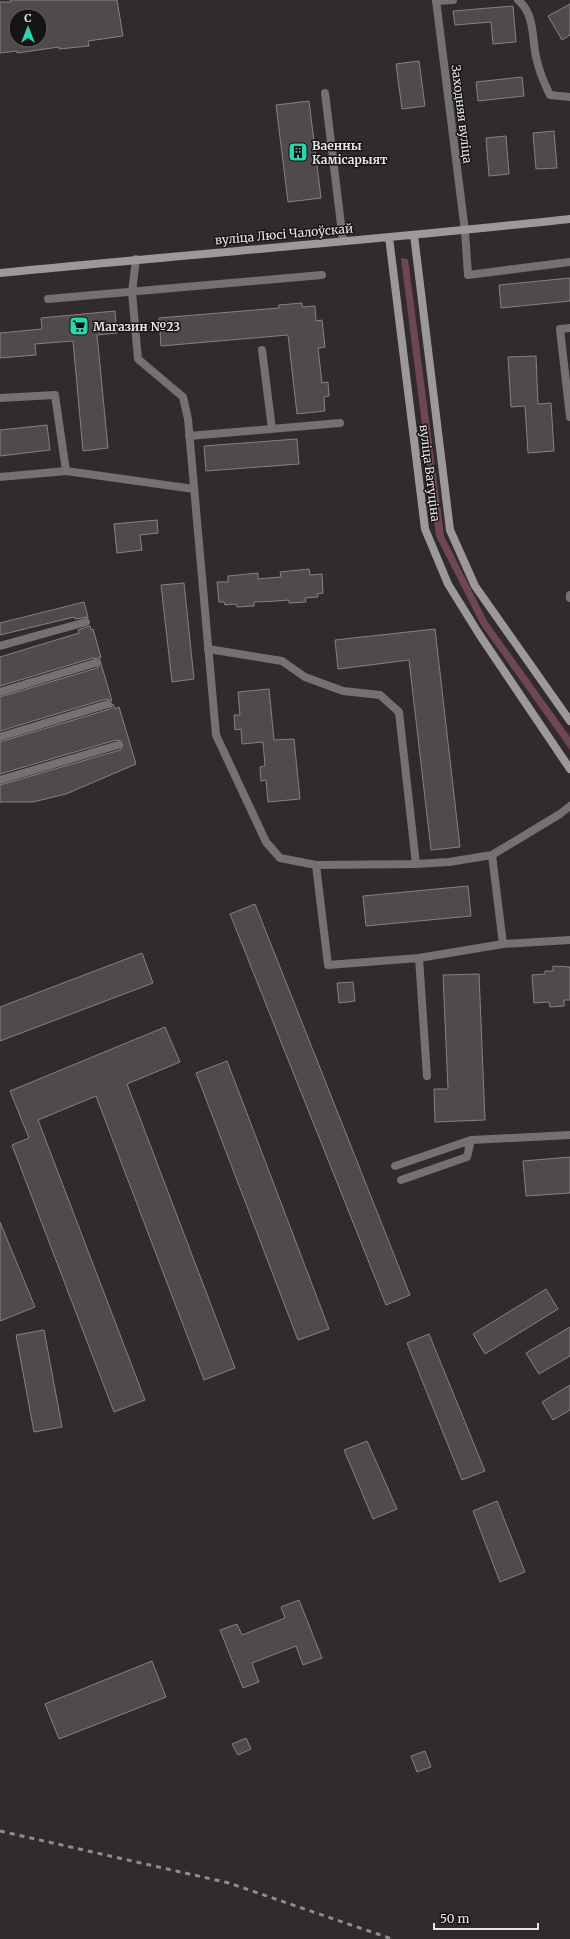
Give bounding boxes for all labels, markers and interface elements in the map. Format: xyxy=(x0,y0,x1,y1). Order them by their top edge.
north arrow xyxy=(8,8,48,48)
text: С xyxy=(24,11,32,25)
street label: Заходняя вуліца xyxy=(448,64,476,165)
place label: Ваенны Камісарыят xyxy=(312,138,388,167)
building icon: Ваенны Камісарыят xyxy=(287,141,309,163)
street label: вуліца Люсі Чалоўскай xyxy=(214,220,354,248)
supermarket icon: Магазин №23 xyxy=(68,315,90,337)
place label: Магазин №23 xyxy=(93,319,180,334)
street label: вуліца Ватуціна xyxy=(417,424,443,523)
scale bar xyxy=(434,1905,538,1931)
text: 50 m xyxy=(440,1911,469,1926)

